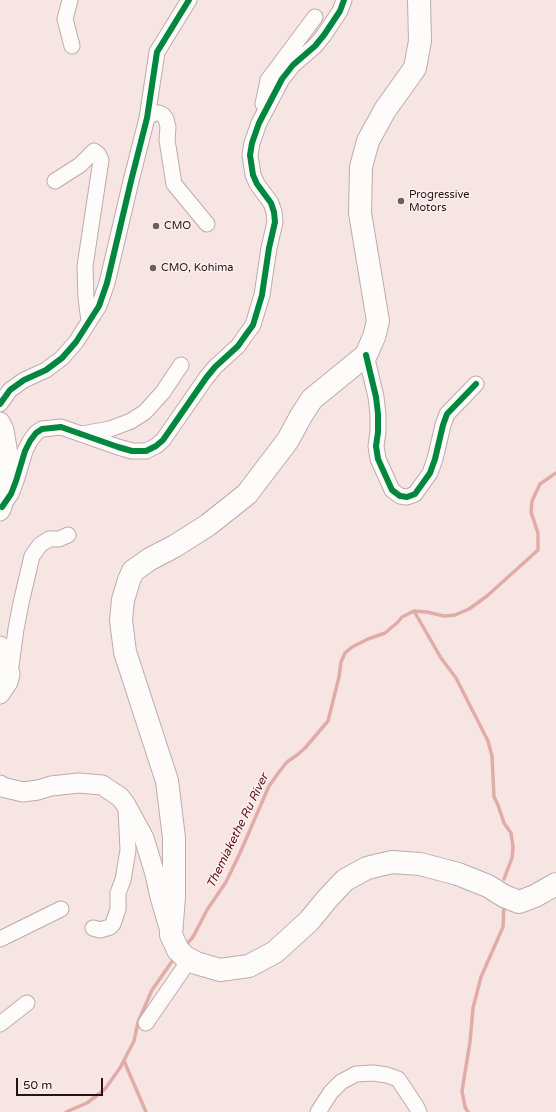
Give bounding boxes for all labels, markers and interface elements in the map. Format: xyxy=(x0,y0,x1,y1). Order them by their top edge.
place label: Progressive Motors xyxy=(409,188,470,214)
marker: Progressive Motors xyxy=(396,196,406,206)
place label: CMO xyxy=(164,219,191,233)
marker: CMO xyxy=(151,221,161,231)
place label: CMO, Kohima xyxy=(161,261,233,275)
marker: CMO, Kohima xyxy=(148,263,158,273)
water label: Themiakethe Ru River xyxy=(204,772,272,890)
scale bar xyxy=(18,1070,105,1096)
text: 50 m xyxy=(23,1078,52,1092)

